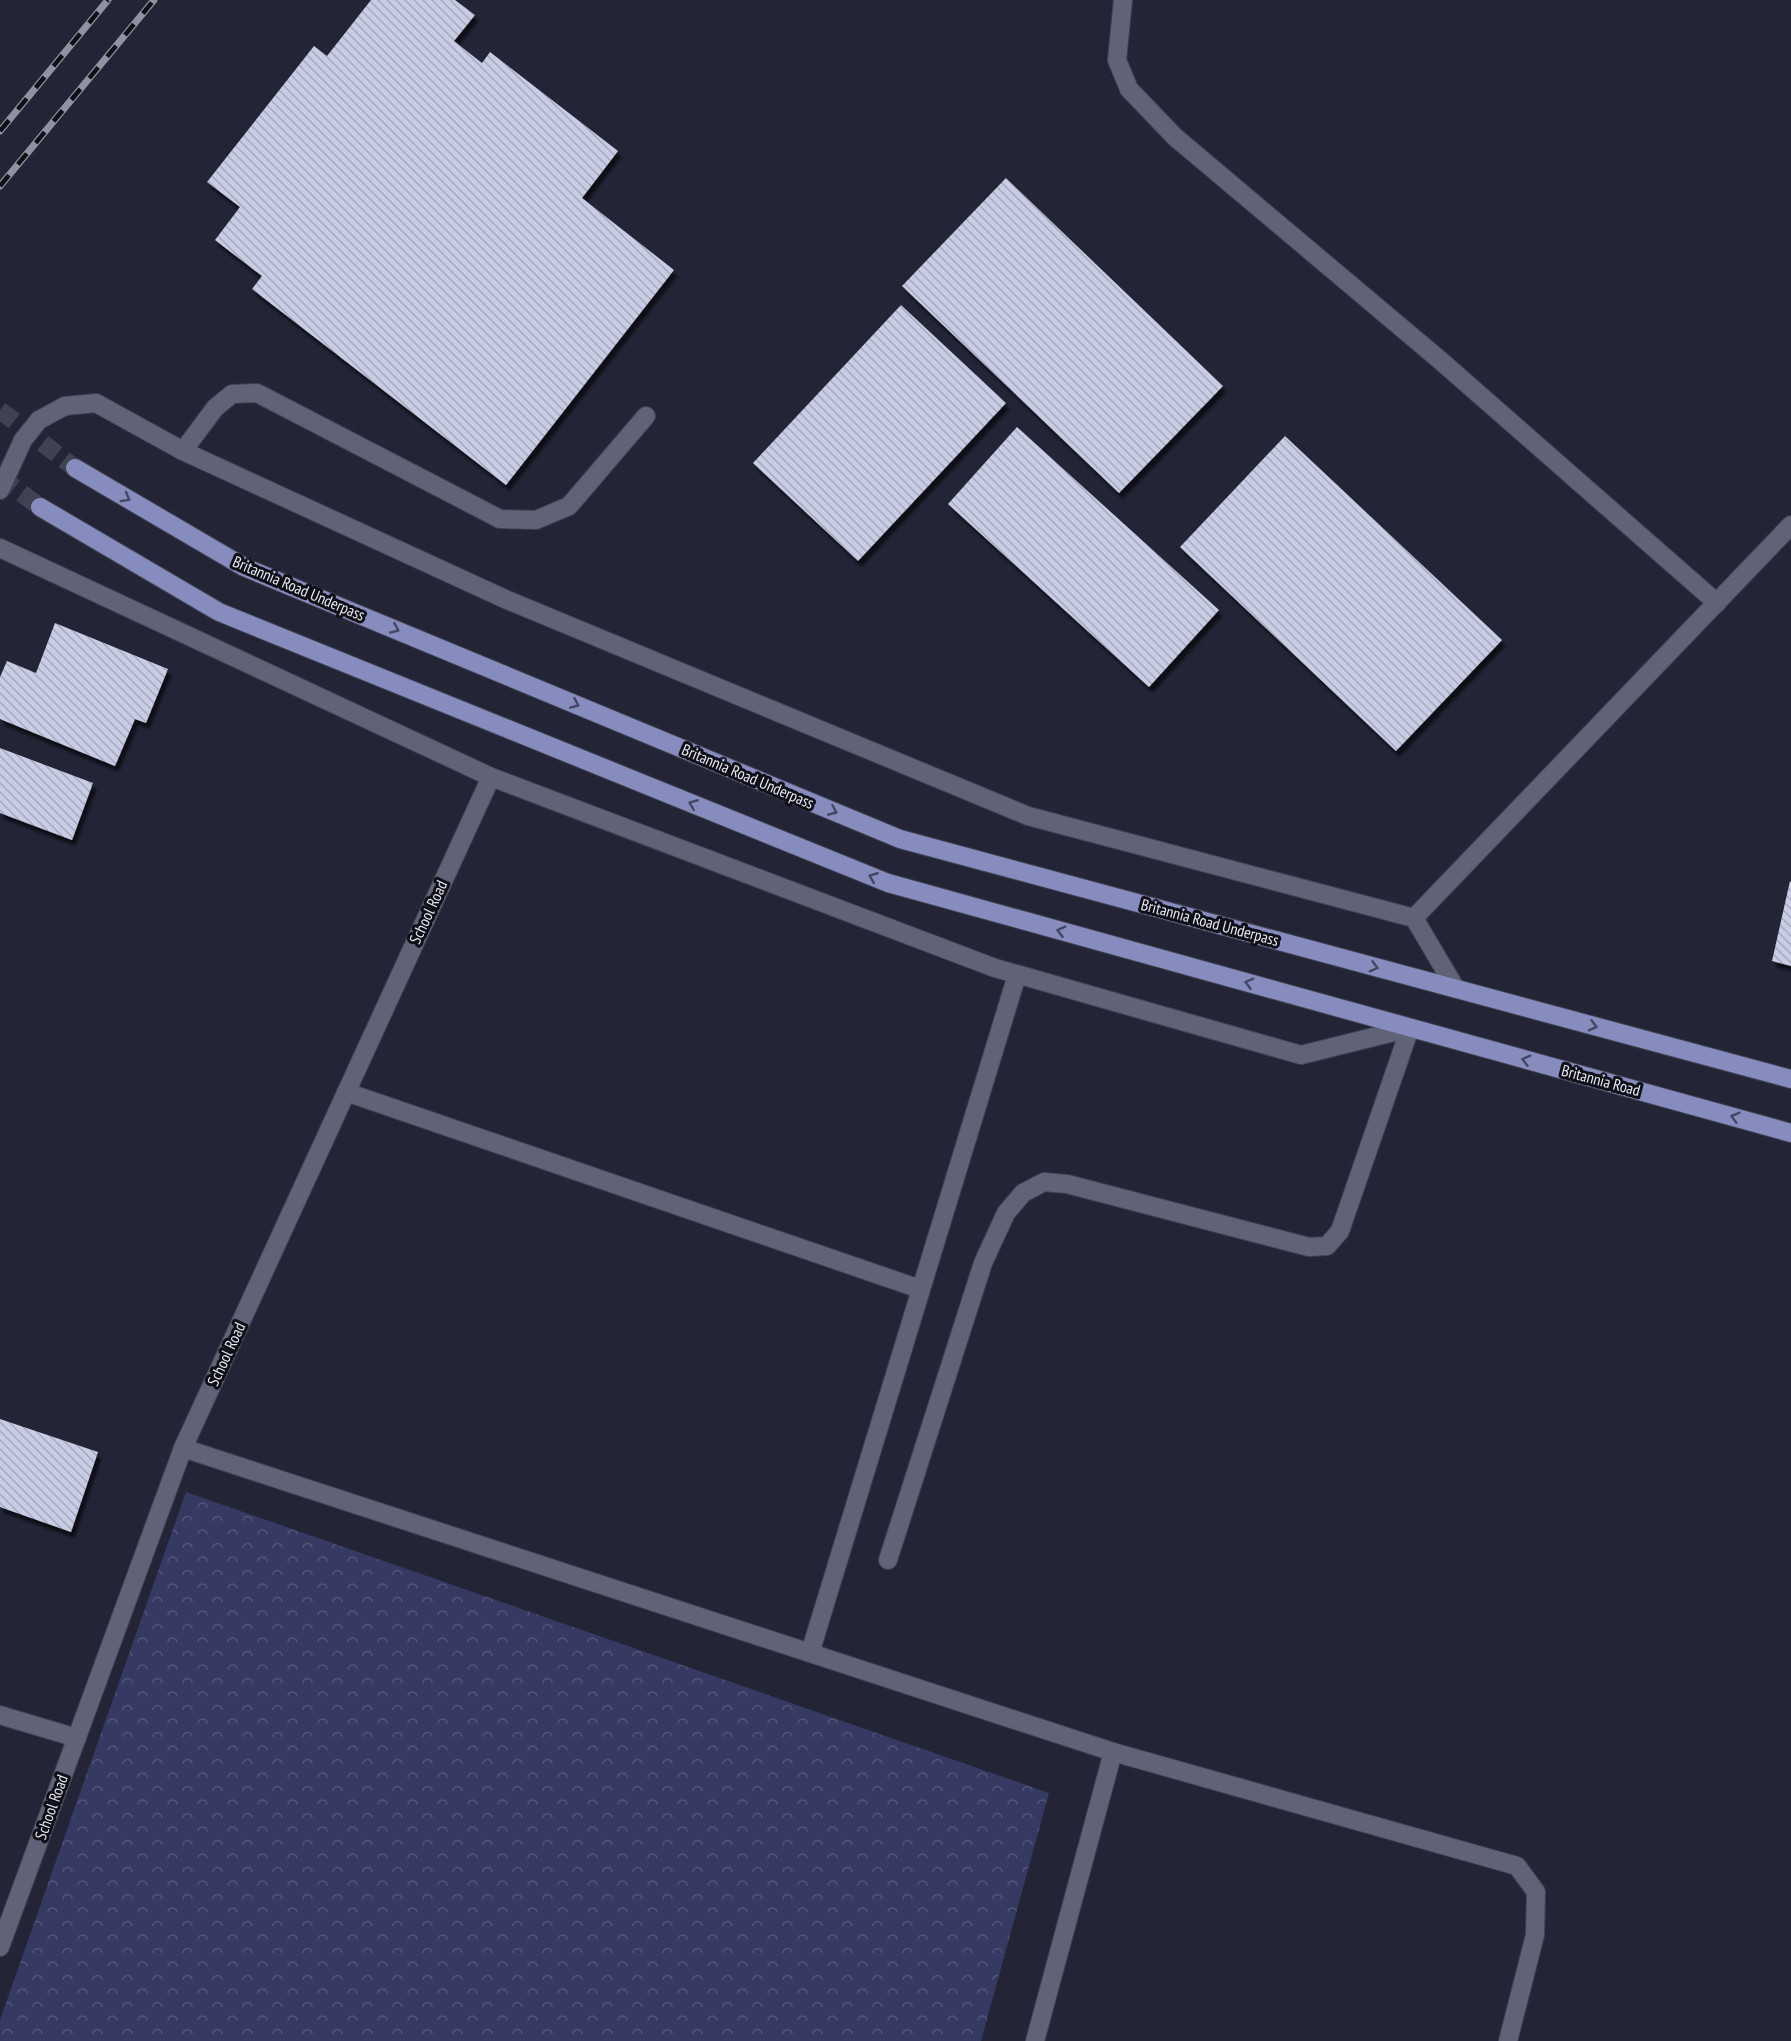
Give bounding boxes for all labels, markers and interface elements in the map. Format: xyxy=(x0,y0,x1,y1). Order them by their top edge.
one-way arrow xyxy=(120,490,130,502)
street label: Britannia Road Underpass xyxy=(230,551,368,625)
one-way arrow xyxy=(388,622,399,634)
one-way arrow xyxy=(568,697,579,709)
street label: Britannia Road Underpass xyxy=(679,739,817,813)
one-way arrow xyxy=(688,799,699,811)
one-way arrow xyxy=(826,804,837,816)
one-way arrow xyxy=(869,872,879,885)
street label: School Road xyxy=(405,877,451,947)
street label: Britannia Road Underpass xyxy=(1139,894,1281,950)
one-way arrow xyxy=(1056,926,1067,938)
one-way arrow xyxy=(1369,959,1379,972)
one-way arrow xyxy=(1244,978,1255,990)
one-way arrow xyxy=(1588,1019,1598,1031)
one-way arrow xyxy=(1522,1054,1532,1067)
street label: Britannia Road xyxy=(1559,1060,1643,1100)
one-way arrow xyxy=(1730,1112,1741,1124)
street label: School Road xyxy=(203,1319,249,1389)
street label: School Road xyxy=(30,1772,72,1842)

